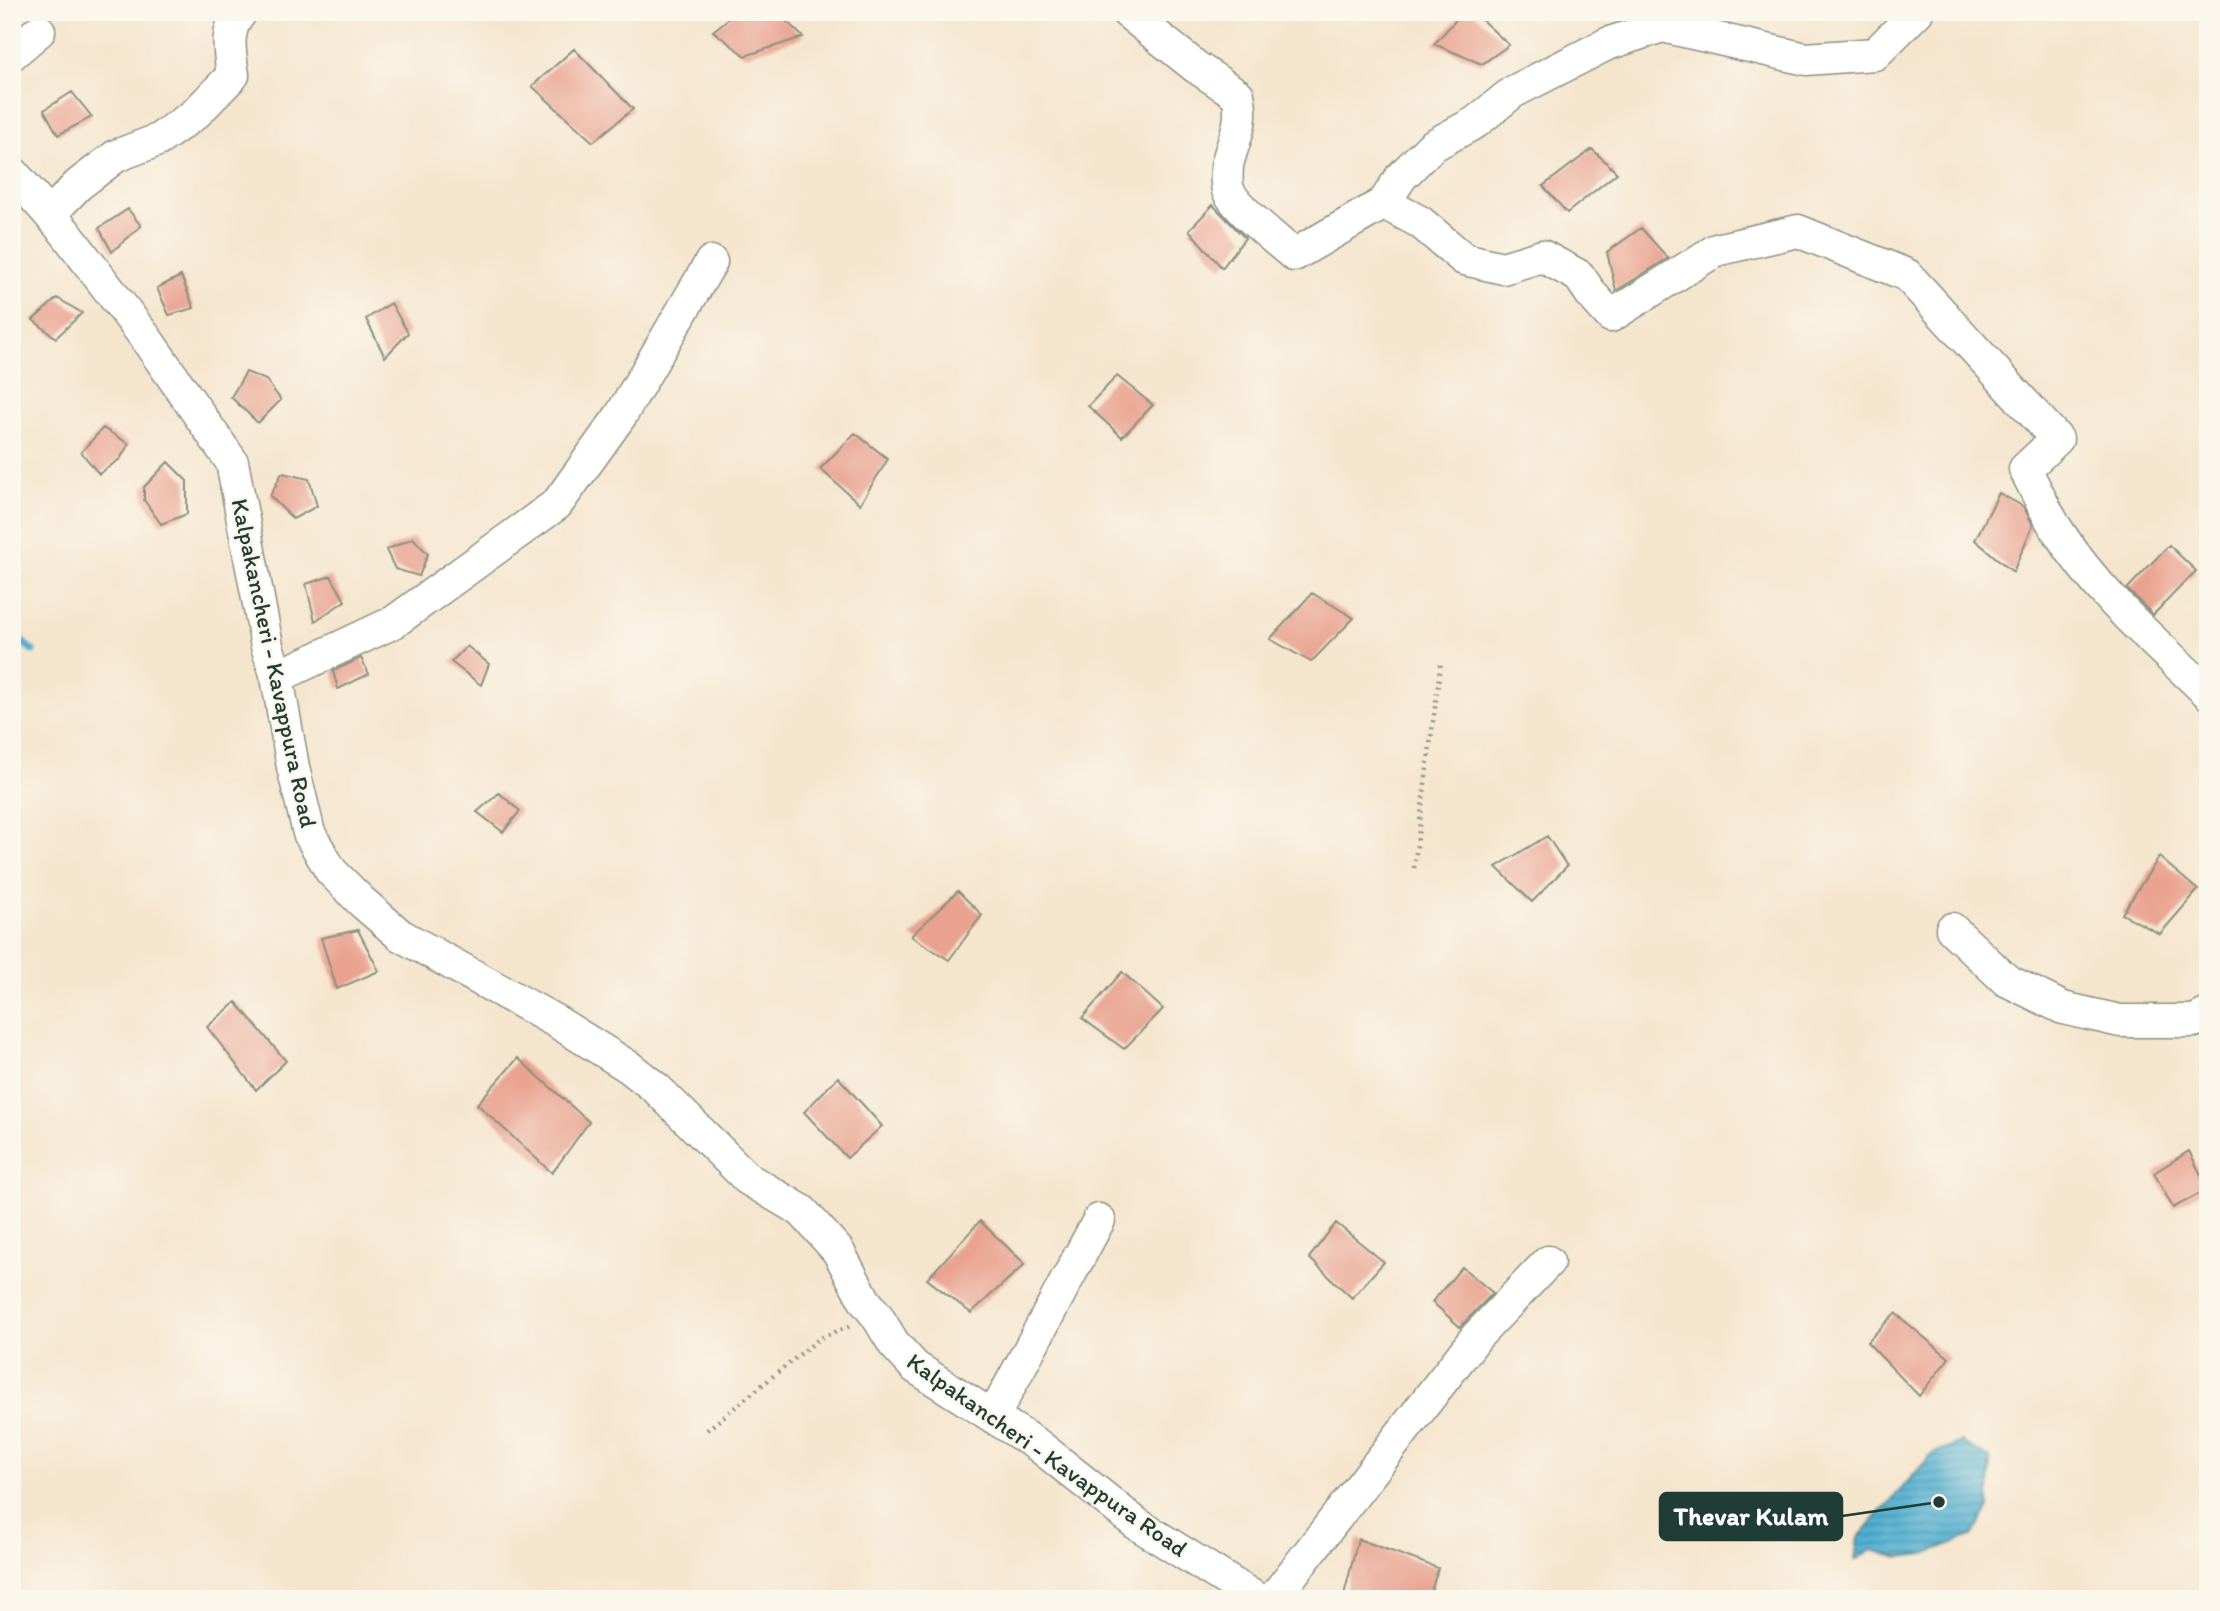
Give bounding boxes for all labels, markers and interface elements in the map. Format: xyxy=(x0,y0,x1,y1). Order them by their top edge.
street label: Kalpakancheri - Kavappura Road xyxy=(225,496,324,830)
street label: Kalpakancheri - Kavappura Road xyxy=(902,1346,1193,1563)
callout: Thevar Kulam xyxy=(1660,1493,1842,1540)
text: Thevar Kulam xyxy=(1673,1500,1830,1532)

